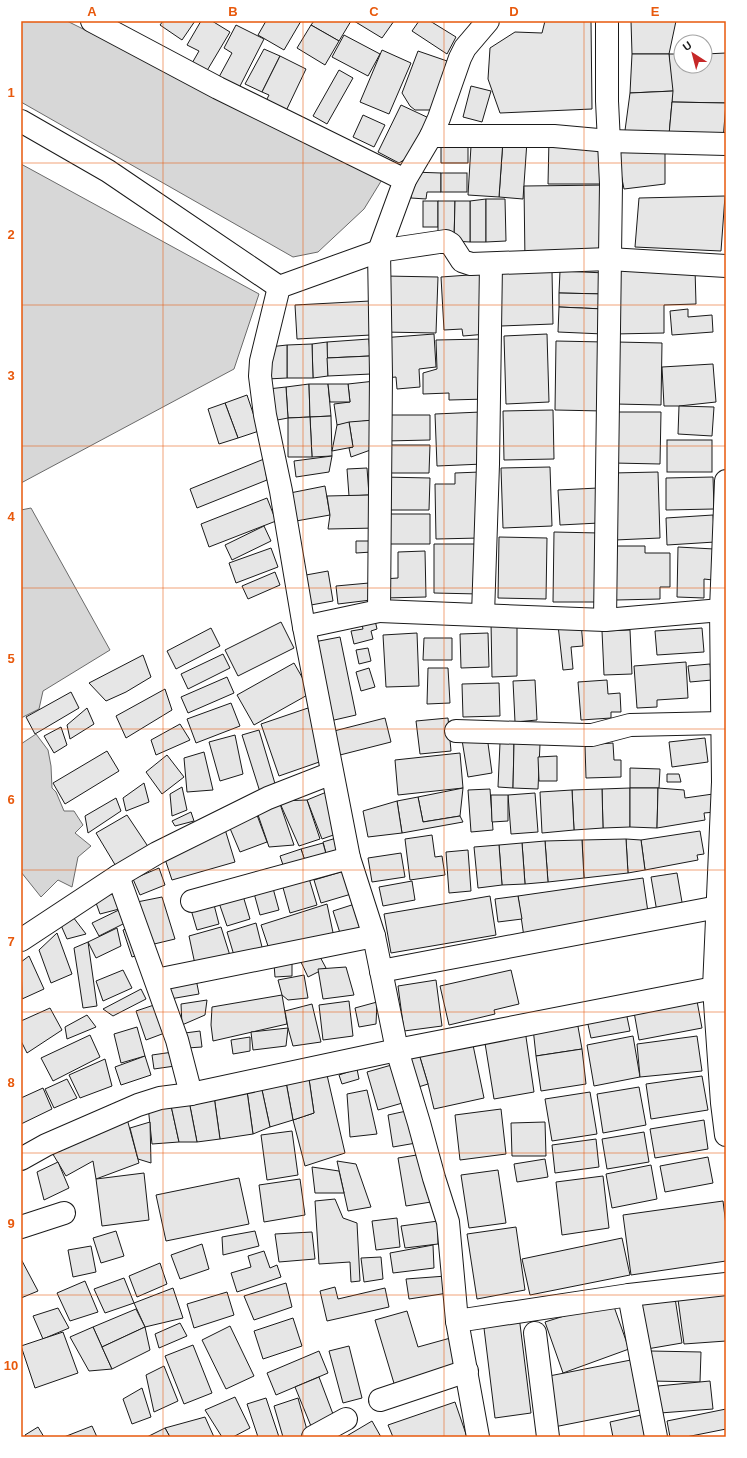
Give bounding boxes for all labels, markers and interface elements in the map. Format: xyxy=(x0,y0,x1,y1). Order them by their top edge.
text: A xyxy=(87,4,97,19)
text: B xyxy=(228,4,238,19)
text: C xyxy=(369,4,379,19)
text: D xyxy=(509,4,519,19)
text: E xyxy=(651,4,660,19)
north arrow xyxy=(673,34,713,74)
text: U xyxy=(680,39,694,53)
text: 1 xyxy=(7,85,15,100)
text: 2 xyxy=(7,227,15,242)
text: 3 xyxy=(7,368,15,383)
text: 4 xyxy=(7,509,15,524)
text: 5 xyxy=(7,651,15,666)
text: 6 xyxy=(7,792,15,807)
text: 7 xyxy=(7,934,15,949)
text: 8 xyxy=(7,1075,15,1090)
text: 9 xyxy=(7,1216,15,1231)
text: 10 xyxy=(4,1358,18,1373)

